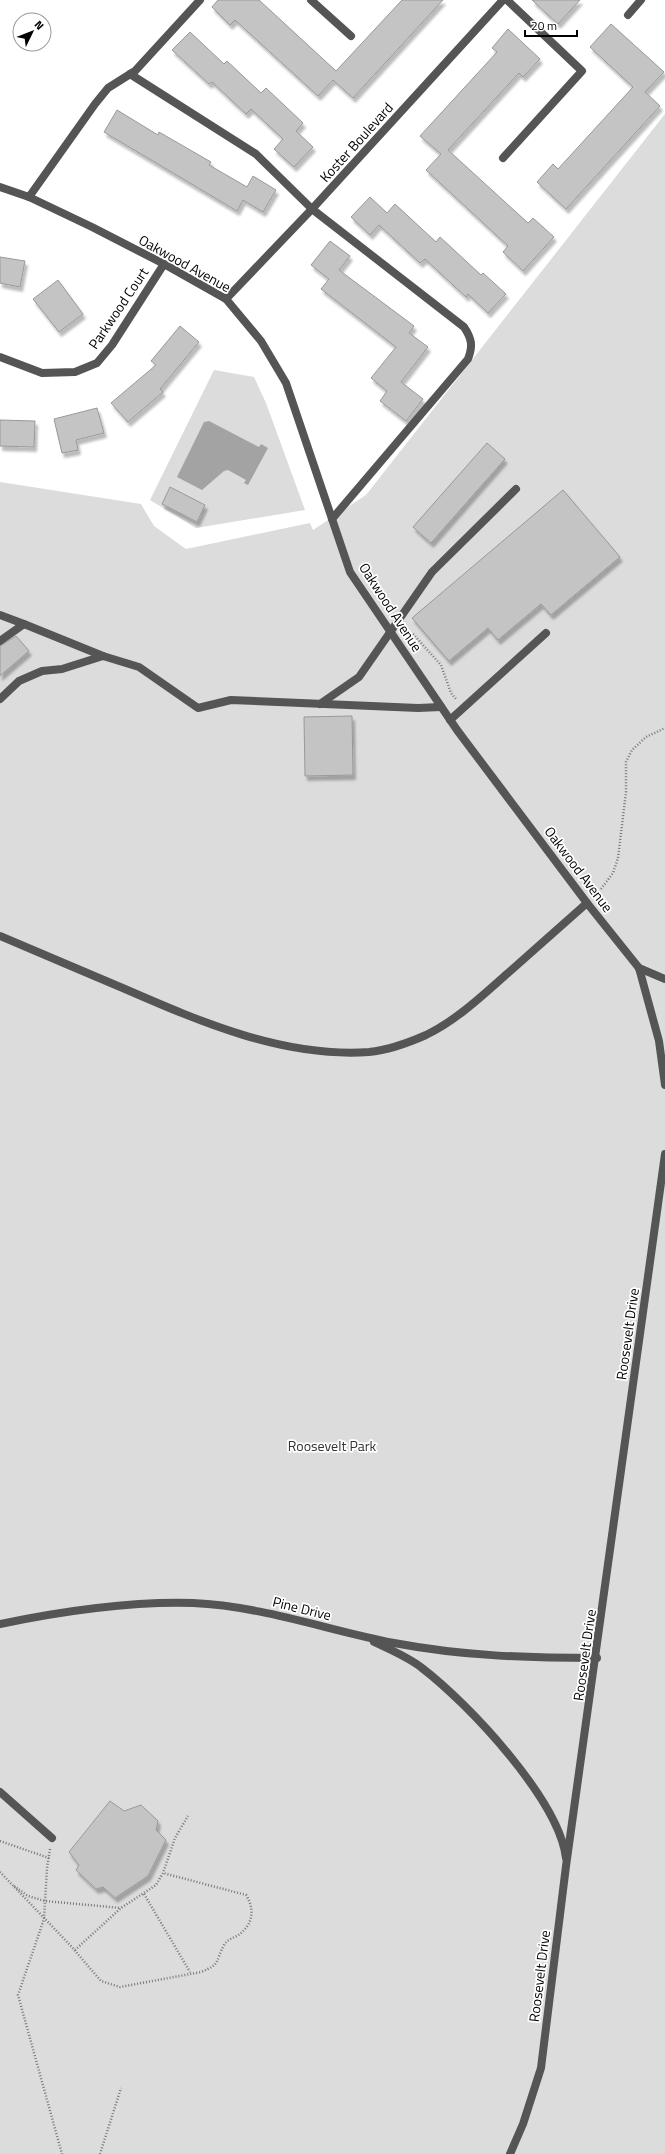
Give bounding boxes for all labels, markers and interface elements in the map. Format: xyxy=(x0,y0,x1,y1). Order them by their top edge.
north arrow xyxy=(12,12,52,52)
scale bar xyxy=(525,12,577,38)
text: 20 m xyxy=(531,16,557,35)
text: N xyxy=(31,17,48,33)
street label: Koster Boulevard xyxy=(314,97,398,187)
street label: Oakwood Avenue xyxy=(135,229,235,297)
street label: Parkwood Court xyxy=(83,263,153,353)
street label: Oakwood Avenue xyxy=(354,558,428,656)
street label: Oakwood Avenue xyxy=(540,822,618,916)
street label: Roosevelt Drive xyxy=(610,1287,644,1381)
park label: Roosevelt Park xyxy=(288,1435,377,1456)
street label: Pine Drive xyxy=(271,1591,333,1625)
street label: Roosevelt Drive xyxy=(567,1608,601,1702)
street label: Roosevelt Drive xyxy=(523,1929,555,2023)

